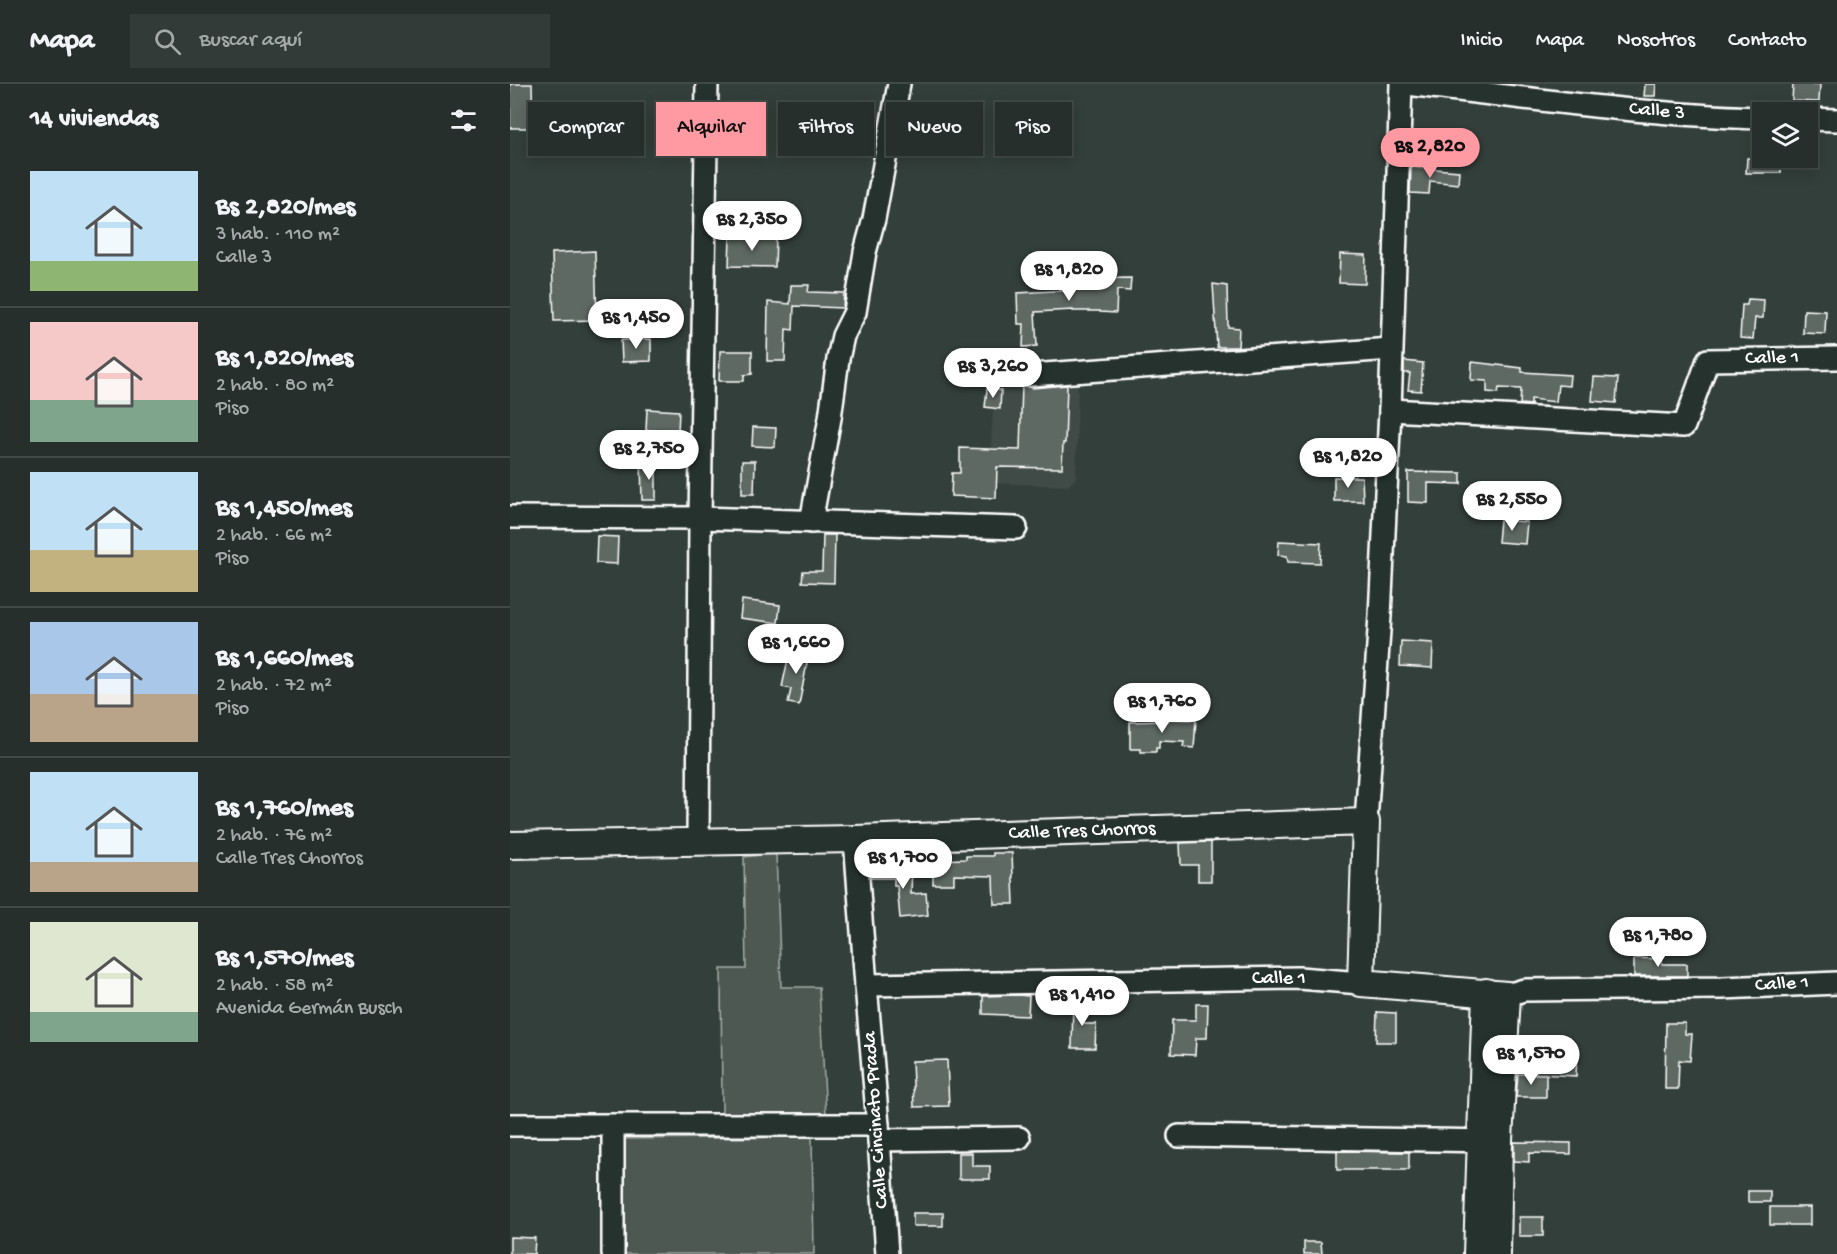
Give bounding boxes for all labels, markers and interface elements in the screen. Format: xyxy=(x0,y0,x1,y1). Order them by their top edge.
search box xyxy=(130,14,550,68)
text: Mapa xyxy=(30,25,94,58)
icon: search xyxy=(151,25,184,58)
text: Buscar aquí xyxy=(199,28,302,54)
text: Inicio xyxy=(1461,29,1503,54)
text: Mapa xyxy=(1536,29,1584,54)
text: Nosotros xyxy=(1617,29,1695,54)
text: Contacto xyxy=(1728,29,1807,54)
street label: Calle 3 xyxy=(1628,98,1686,126)
chip: Comprar xyxy=(528,102,644,156)
chip: Alquilar xyxy=(656,102,766,156)
chip: Filtros xyxy=(778,102,874,156)
chip: Nuevo xyxy=(886,102,983,156)
chip: Piso xyxy=(995,102,1072,156)
map controls xyxy=(1752,102,1818,168)
button: layers xyxy=(1752,102,1818,168)
icon: filters xyxy=(447,104,480,137)
text: 14 viviendas xyxy=(30,105,158,136)
pin: Bs 2,820 xyxy=(1368,128,1492,179)
text: Bs 2,820 xyxy=(1395,136,1465,159)
text: Bs 2,820/mes xyxy=(216,193,355,224)
icon: home xyxy=(78,195,150,267)
pin: Bs 2,350 xyxy=(690,201,814,252)
text: Bs 2,350 xyxy=(717,209,787,232)
text: 3 hab. · 110 m² xyxy=(216,224,340,247)
text: Calle 3 xyxy=(216,247,272,270)
pin: Bs 1,820 xyxy=(1007,251,1131,302)
text: Bs 1,820 xyxy=(1035,259,1103,282)
pin: Bs 1,450 xyxy=(574,299,698,350)
text: Bs 1,450 xyxy=(602,307,670,330)
text: Bs 1,820/mes xyxy=(216,344,353,375)
icon: home xyxy=(78,346,150,418)
street label: Calle 1 xyxy=(1745,347,1799,371)
pin: Bs 3,260 xyxy=(931,348,1055,399)
text: Bs 3,260 xyxy=(958,356,1028,379)
text: 2 hab. · 80 m² xyxy=(216,375,334,398)
text: Piso xyxy=(216,398,249,421)
pin: Bs 2,750 xyxy=(587,430,711,481)
text: Bs 2,750 xyxy=(614,438,684,461)
pin: Bs 1,820 xyxy=(1286,438,1410,489)
text: Bs 1,820 xyxy=(1314,446,1382,469)
pin: Bs 2,550 xyxy=(1450,481,1574,532)
text: Bs 2,550 xyxy=(1477,489,1547,512)
text: Bs 1,450/mes xyxy=(216,494,352,525)
icon: home xyxy=(78,496,150,568)
text: 2 hab. · 66 m² xyxy=(216,525,332,548)
text: Piso xyxy=(216,548,249,571)
pin: Bs 1,660 xyxy=(734,624,858,675)
text: Bs 1,660 xyxy=(762,632,830,655)
text: Bs 1,660/mes xyxy=(216,644,353,675)
icon: home xyxy=(78,646,150,718)
text: 2 hab. · 72 m² xyxy=(216,675,332,698)
pin: Bs 1,760 xyxy=(1100,683,1224,734)
text: Bs 1,760 xyxy=(1128,691,1196,714)
text: Piso xyxy=(216,698,249,721)
text: Bs 1,760/mes xyxy=(216,794,353,825)
icon: home xyxy=(78,796,150,868)
street label: Calle Tres Chorros xyxy=(1008,818,1156,846)
text: 2 hab. · 76 m² xyxy=(216,825,332,848)
pin: Bs 1,700 xyxy=(841,839,965,890)
text: Bs 1,700 xyxy=(868,847,938,870)
text: Calle Tres Chorros xyxy=(216,848,363,871)
pin: Bs 1,780 xyxy=(1596,917,1720,968)
text: Bs 1,780 xyxy=(1623,925,1693,948)
text: Bs 1,570/mes xyxy=(216,944,353,975)
icon: home xyxy=(78,946,150,1018)
street label: Calle 1 xyxy=(1252,968,1306,991)
street label: Calle 1 xyxy=(1754,972,1810,998)
text: 2 hab. · 58 m² xyxy=(216,975,333,998)
pin: Bs 1,410 xyxy=(1020,976,1144,1027)
text: Bs 1,410 xyxy=(1049,984,1115,1007)
text: Avenida Germán Busch xyxy=(216,998,402,1021)
street label: Calle Cincinato Prada xyxy=(859,1030,895,1209)
pin: Bs 1,570 xyxy=(1469,1035,1593,1086)
text: Bs 1,570 xyxy=(1497,1043,1565,1066)

